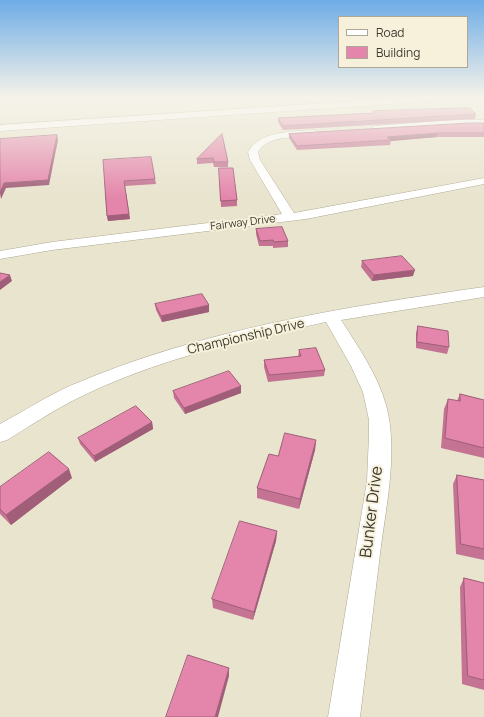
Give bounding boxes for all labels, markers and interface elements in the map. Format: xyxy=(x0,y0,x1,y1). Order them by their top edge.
legend xyxy=(338,16,468,68)
text: Road xyxy=(376,24,404,41)
text: Building xyxy=(376,44,420,61)
street label: Fairway Drive xyxy=(210,212,276,234)
street label: Championship Drive xyxy=(186,316,306,358)
street label: Bunker Drive xyxy=(357,465,387,559)

